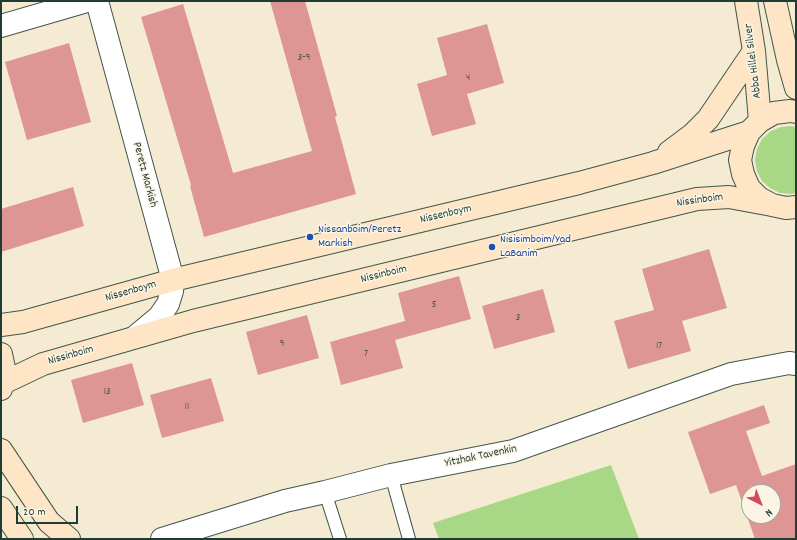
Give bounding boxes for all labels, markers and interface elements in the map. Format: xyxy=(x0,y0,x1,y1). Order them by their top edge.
street label: Abba Hillel Silver xyxy=(742,23,766,99)
house number: 3-9 xyxy=(298,53,310,65)
house number: 4 xyxy=(466,73,470,85)
street label: Peretz Markish xyxy=(128,141,160,209)
street label: Nissinboim xyxy=(676,191,724,211)
street label: Nissenboym xyxy=(419,202,473,228)
place label: Nissanboim/Peretz Markish xyxy=(318,223,401,251)
marker: Nissanboim/Peretz Markish xyxy=(305,232,315,242)
place label: Nisisimboim/Yad LaBanim xyxy=(500,233,571,261)
marker: Nisisimboim/Yad LaBanim xyxy=(487,242,497,252)
street label: Nissinboim xyxy=(359,262,409,288)
street label: Nissenboym xyxy=(104,278,158,306)
house number: 5 xyxy=(432,300,436,312)
house number: 3 xyxy=(516,313,520,325)
house number: 9 xyxy=(280,339,284,351)
house number: 17 xyxy=(656,341,662,353)
street label: Nissinboim xyxy=(46,343,96,369)
house number: 7 xyxy=(364,349,368,361)
house number: 13 xyxy=(104,387,110,399)
house number: 11 xyxy=(185,402,189,414)
street label: Yitzhak Tavenkin xyxy=(444,442,518,472)
north arrow xyxy=(741,484,781,524)
scale bar xyxy=(18,498,80,524)
text: 20 m xyxy=(23,504,46,521)
text: N xyxy=(761,504,776,520)

